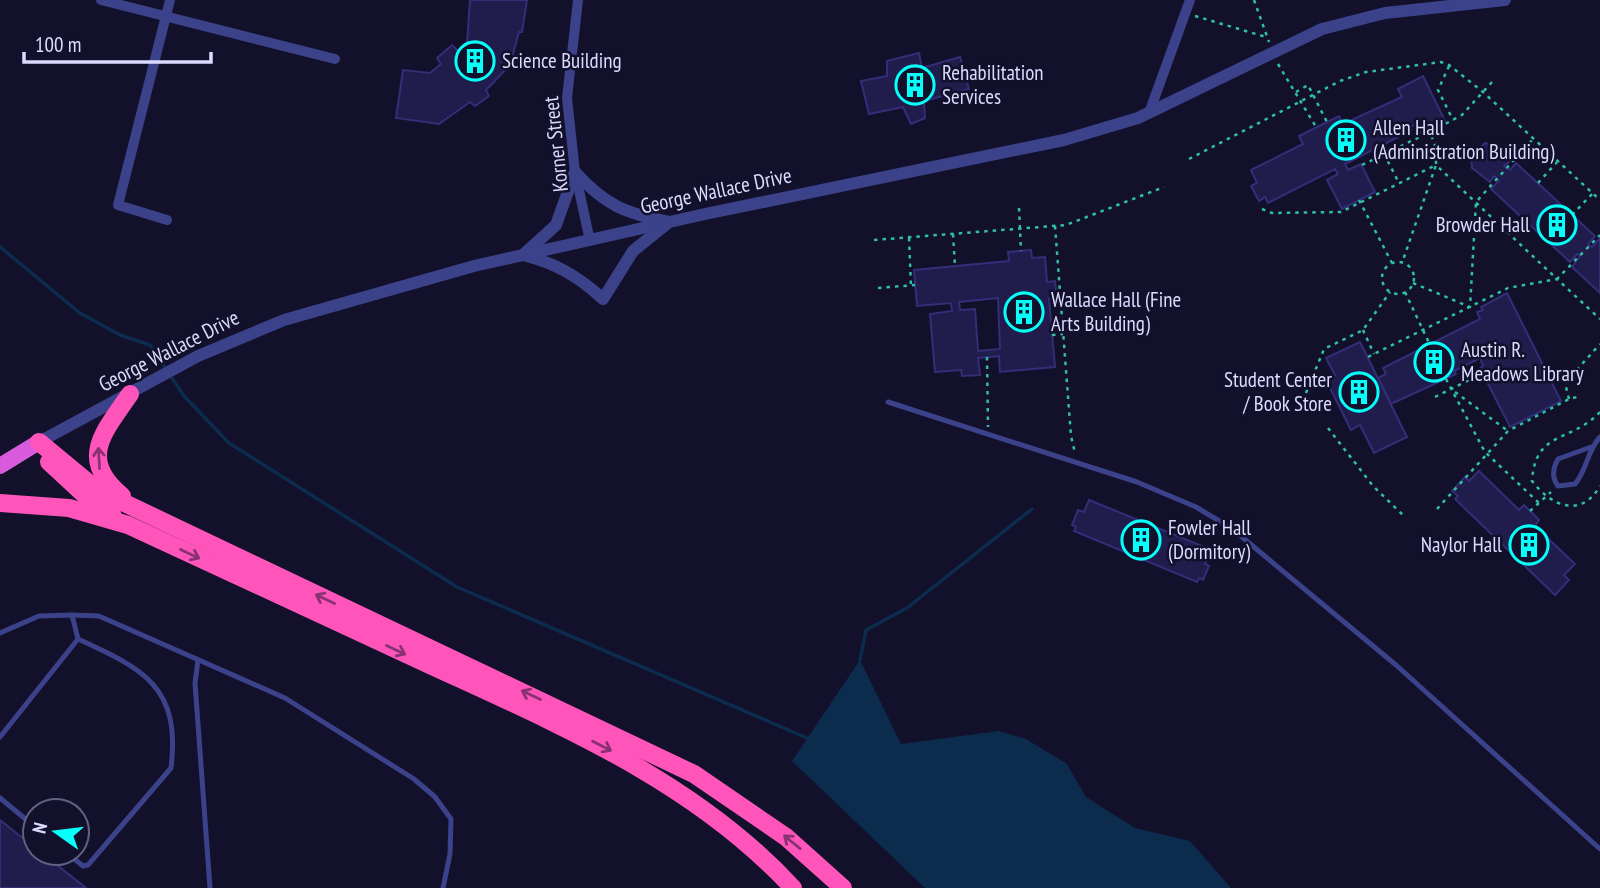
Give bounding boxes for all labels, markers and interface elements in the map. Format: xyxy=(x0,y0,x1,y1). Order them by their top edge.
scale bar xyxy=(24,21,212,65)
text: 100 m xyxy=(35,31,81,58)
building icon: Science Building xyxy=(454,40,496,82)
place label: Science Building xyxy=(502,47,622,74)
place label: Rehabilitation Services xyxy=(942,59,1044,110)
building icon: Rehabilitation Services xyxy=(894,64,936,106)
street label: Korner Street xyxy=(537,95,574,193)
place label: Allen Hall (Administration Building) xyxy=(1373,114,1554,165)
building icon: Allen Hall (Administration Building) xyxy=(1325,119,1367,161)
street label: George Wallace Drive xyxy=(638,161,794,220)
building icon: Browder Hall xyxy=(1536,204,1578,246)
place label: Browder Hall xyxy=(1436,211,1530,238)
place label: Wallace Hall (Fine Arts Building) xyxy=(1051,286,1181,337)
building icon: Wallace Hall (Fine Arts Building) xyxy=(1003,291,1045,333)
street label: George Wallace Drive xyxy=(94,304,243,398)
place label: Austin R. Meadows Library xyxy=(1461,336,1584,387)
building icon: Austin R. Meadows Library xyxy=(1413,341,1455,383)
place label: Student Center / Book Store xyxy=(1224,366,1332,417)
building icon: Student Center / Book Store xyxy=(1338,371,1380,413)
one-way arrow xyxy=(92,447,105,469)
place label: Fowler Hall (Dormitory) xyxy=(1168,514,1251,565)
building icon: Fowler Hall (Dormitory) xyxy=(1120,519,1162,561)
building icon: Naylor Hall xyxy=(1508,524,1550,566)
place label: Naylor Hall xyxy=(1421,531,1502,558)
one-way arrow xyxy=(179,548,200,561)
one-way arrow xyxy=(315,591,336,605)
one-way arrow xyxy=(385,643,406,657)
one-way arrow xyxy=(520,688,542,701)
one-way arrow xyxy=(591,740,612,754)
north arrow xyxy=(21,797,91,867)
text: N xyxy=(27,820,52,836)
one-way arrow xyxy=(783,835,802,850)

